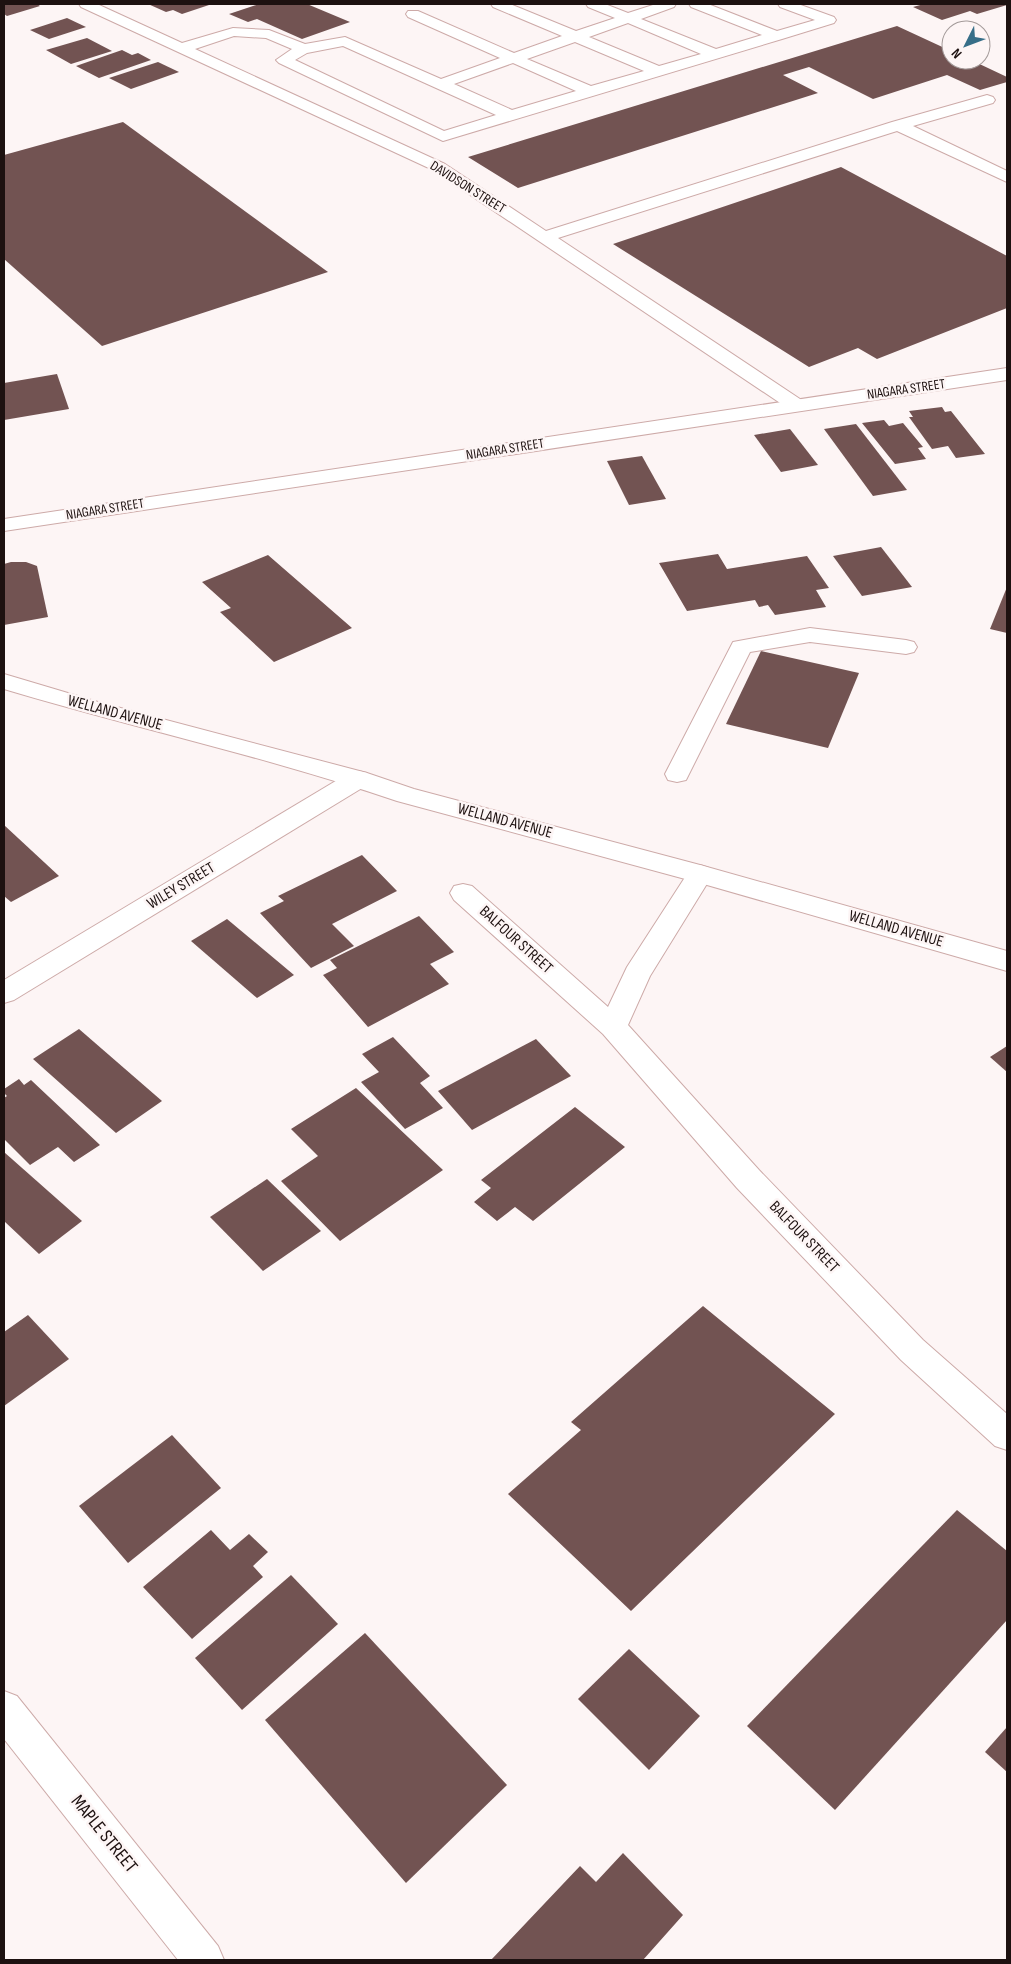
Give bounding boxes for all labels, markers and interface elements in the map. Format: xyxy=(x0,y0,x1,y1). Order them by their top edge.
north arrow xyxy=(941,20,991,70)
text: N xyxy=(948,45,966,62)
street label: DAVIDSON STREET xyxy=(427,157,509,217)
street label: NIAGARA STREET xyxy=(866,375,946,403)
street label: NIAGARA STREET xyxy=(465,434,545,464)
street label: NIAGARA STREET xyxy=(65,494,145,524)
street label: WELLAND AVENUE xyxy=(66,691,164,735)
street label: WELLAND AVENUE xyxy=(456,799,554,843)
street label: WILEY STREET xyxy=(144,858,219,914)
street label: BALFOUR STREET xyxy=(475,902,557,978)
street label: WELLAND AVENUE xyxy=(847,906,945,952)
street label: BALFOUR STREET xyxy=(765,1197,843,1277)
street label: MAPLE STREET xyxy=(66,1791,142,1878)

